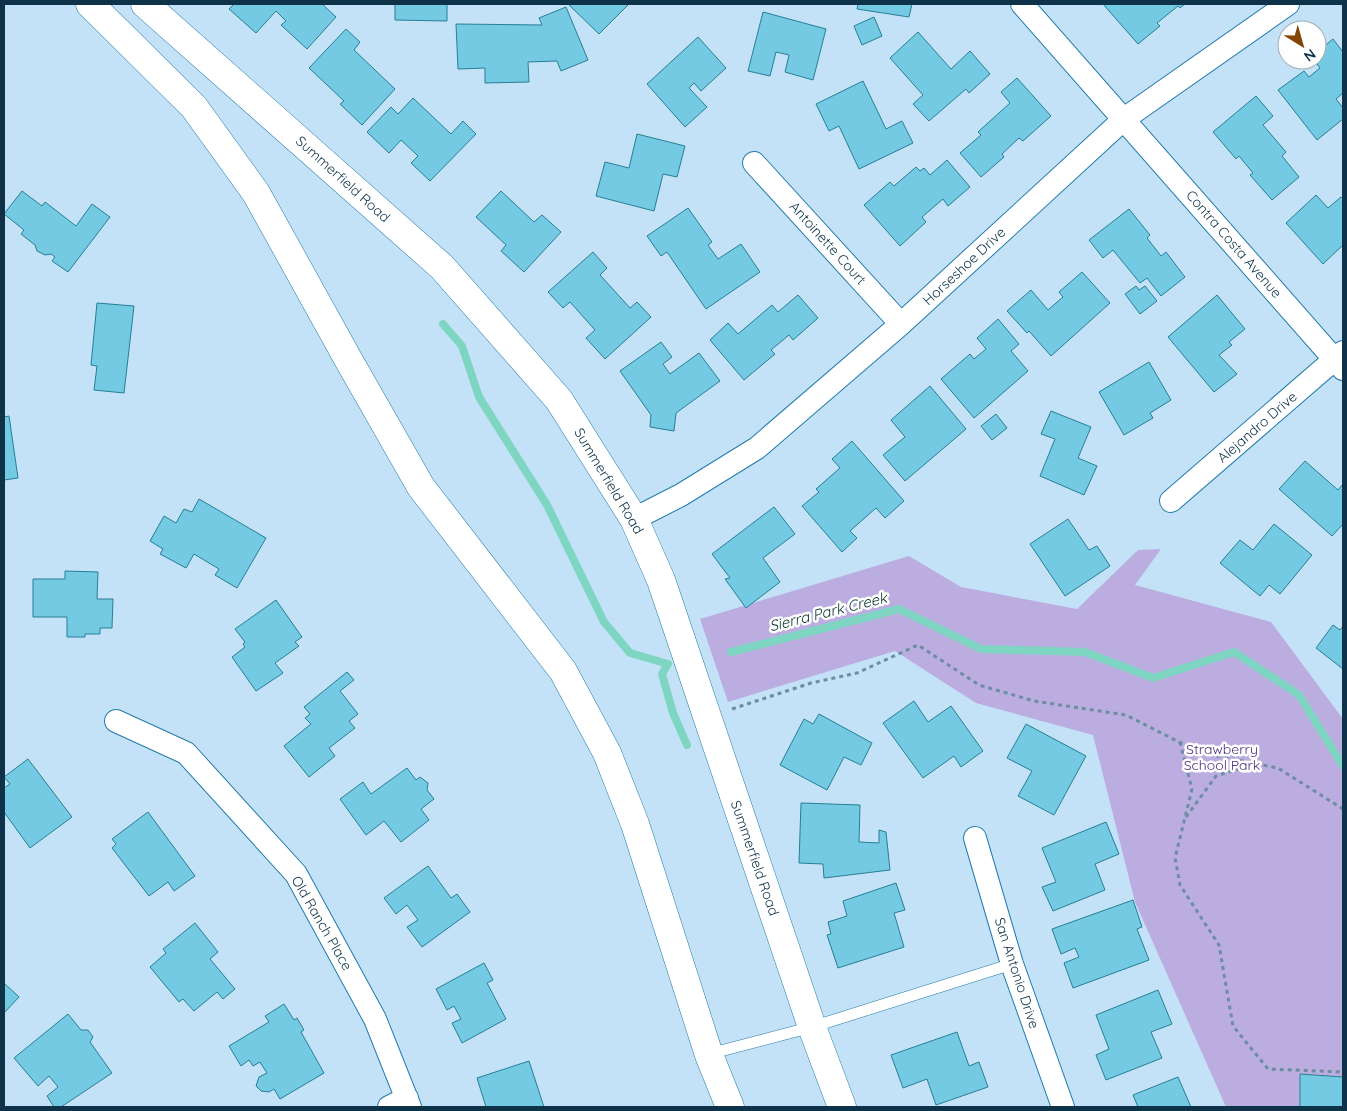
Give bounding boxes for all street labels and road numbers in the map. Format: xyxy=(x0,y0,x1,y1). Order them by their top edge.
street label: Summerfield Road xyxy=(292,132,394,226)
street label: Contra Costa Avenue xyxy=(1182,186,1286,302)
street label: Antoinette Court xyxy=(786,198,870,289)
street label: Horseshoe Drive xyxy=(919,223,1009,309)
street label: Alejandro Drive xyxy=(1213,387,1301,467)
street label: Summerfield Road xyxy=(570,425,648,537)
street label: Summerfield Road xyxy=(727,798,783,918)
street label: Old Ranch Place xyxy=(288,872,356,974)
street label: San Antonio Drive xyxy=(991,915,1043,1031)

